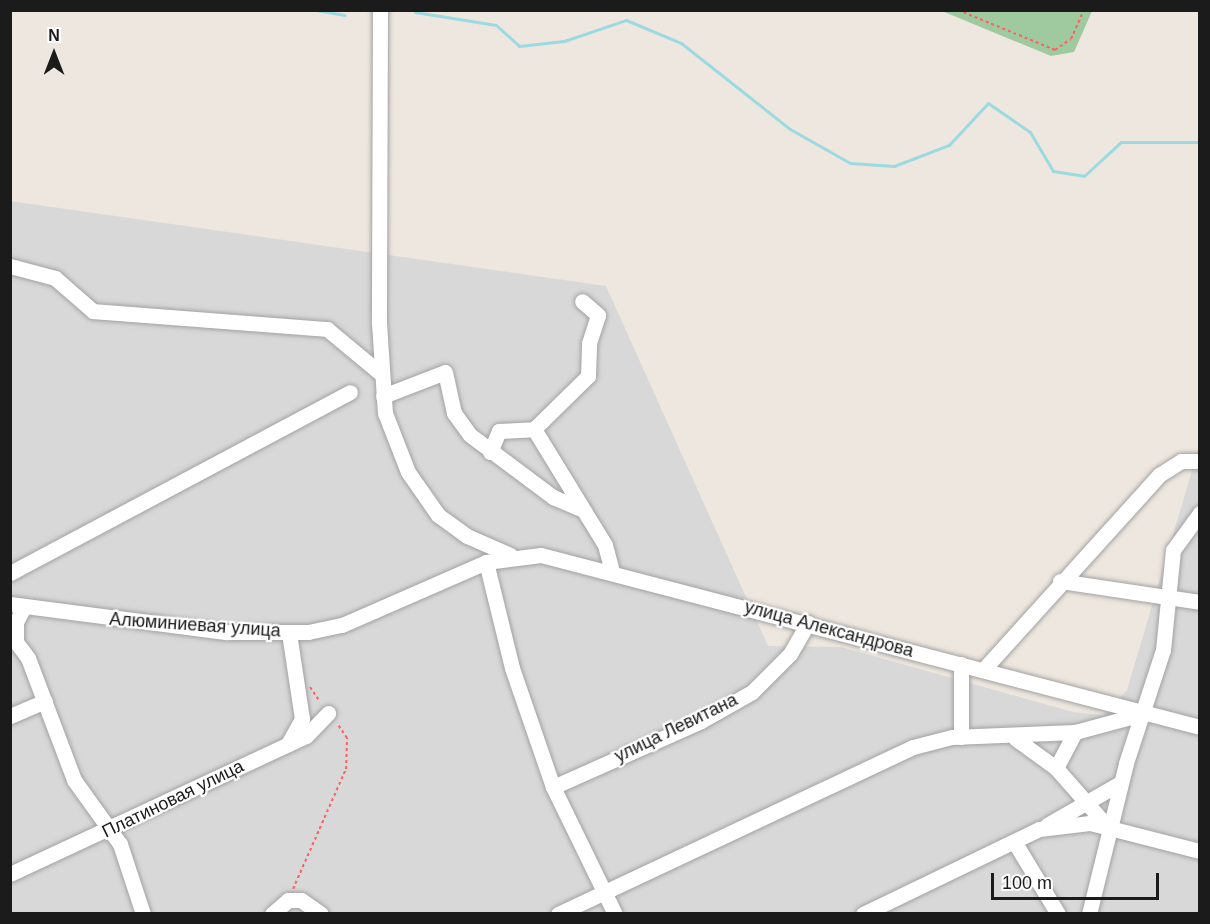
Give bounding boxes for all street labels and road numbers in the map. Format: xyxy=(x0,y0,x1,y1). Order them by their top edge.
street label: улица Александрова xyxy=(742,596,916,662)
street label: Алюминиевая улица xyxy=(109,608,281,642)
street label: улица Левитана xyxy=(611,689,741,767)
street label: Платиновая улица xyxy=(99,755,247,843)

